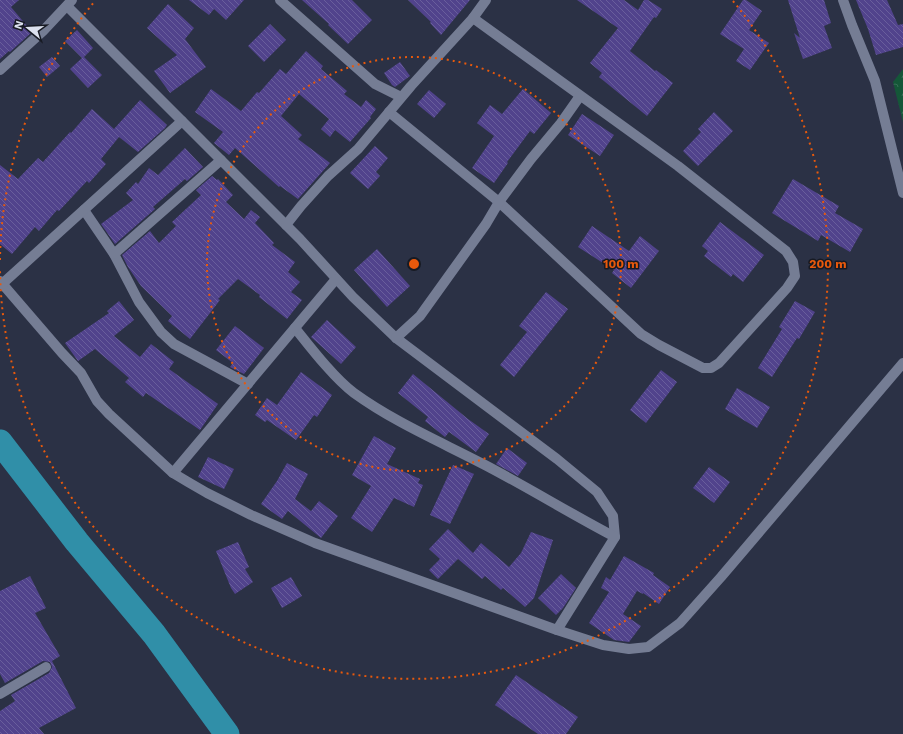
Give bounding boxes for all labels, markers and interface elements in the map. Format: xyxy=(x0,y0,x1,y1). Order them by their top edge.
north arrow xyxy=(8,8,48,48)
text: N xyxy=(12,19,26,31)
centre of rings xyxy=(407,257,421,271)
text: 100 m xyxy=(603,257,639,271)
text: 200 m xyxy=(809,257,847,271)

